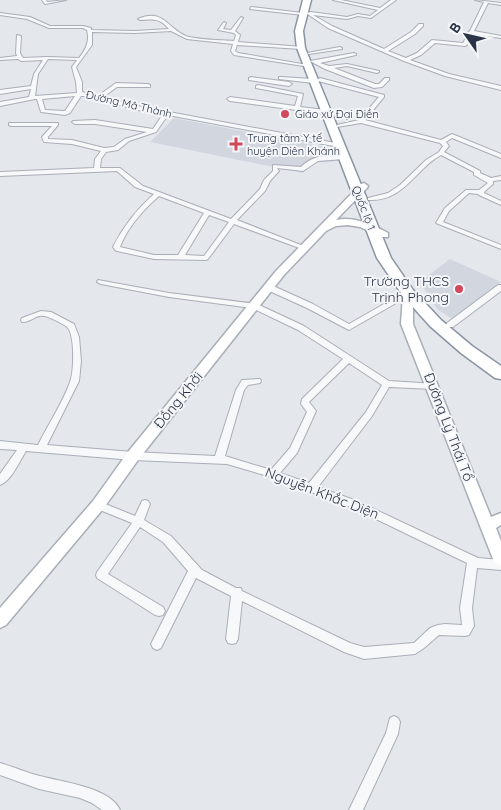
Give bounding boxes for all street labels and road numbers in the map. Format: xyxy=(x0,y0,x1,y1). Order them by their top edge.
street label: Đường Mâ Thành xyxy=(85,87,173,121)
street label: Quốc lộ 1 xyxy=(349,184,379,232)
street label: Đồng Khởi xyxy=(150,368,206,432)
street label: Đường Lý Thái Tổ xyxy=(420,370,478,484)
street label: Nguyễn Khắc Diện xyxy=(263,463,381,523)

